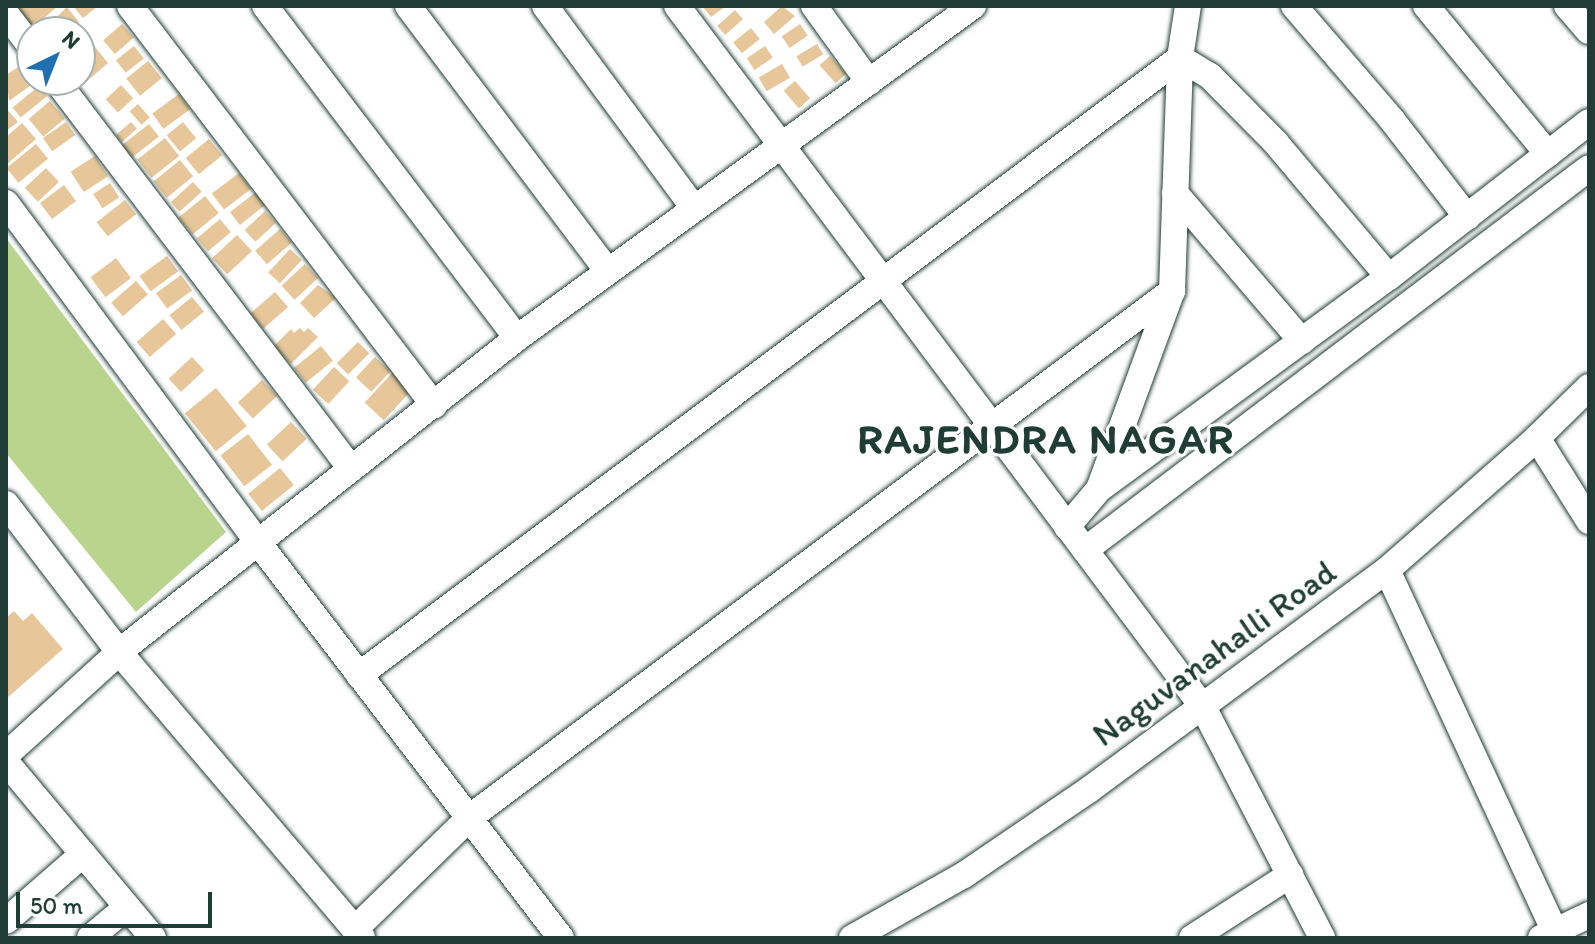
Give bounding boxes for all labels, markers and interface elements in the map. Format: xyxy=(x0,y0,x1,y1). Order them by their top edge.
north arrow xyxy=(16,16,96,96)
text: N xyxy=(57,25,86,54)
district label: RAJENDRA NAGAR xyxy=(857,414,1235,464)
street label: Naguvanahalli Road xyxy=(1084,551,1344,755)
scale bar xyxy=(20,876,216,926)
text: 50 m xyxy=(30,891,83,920)

